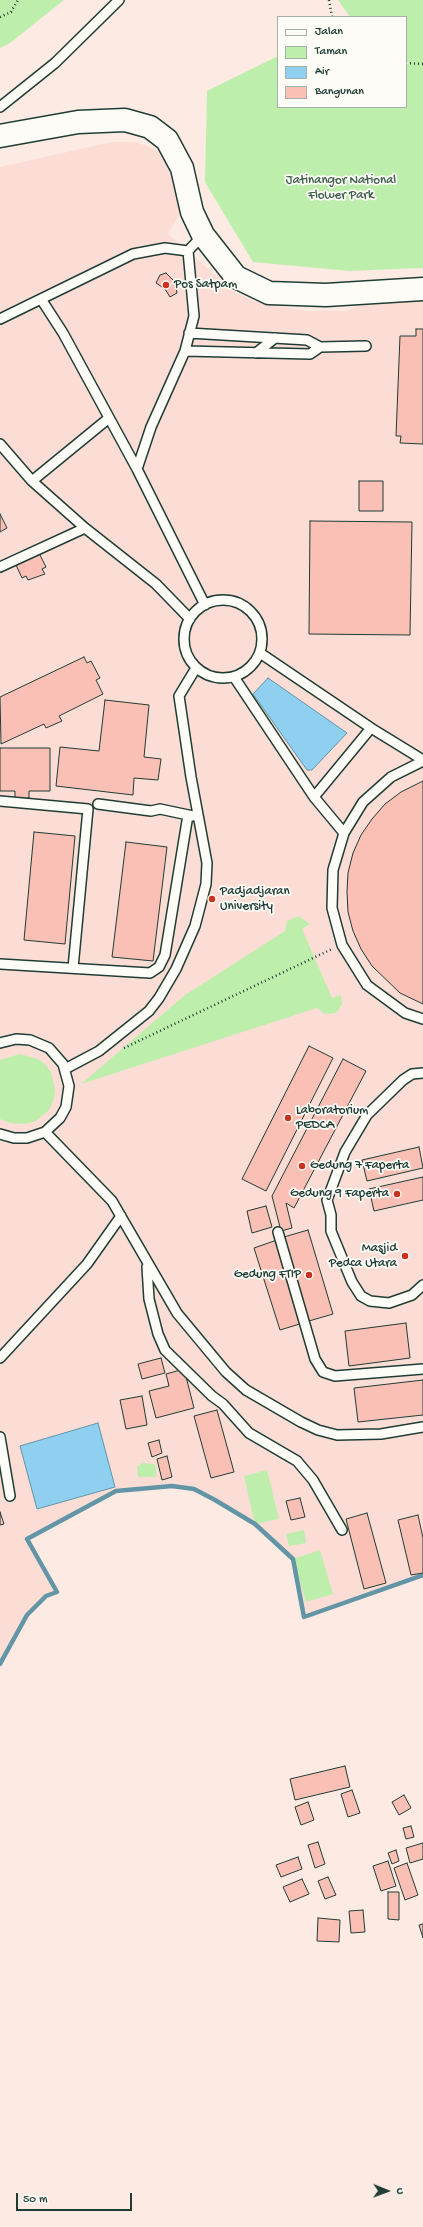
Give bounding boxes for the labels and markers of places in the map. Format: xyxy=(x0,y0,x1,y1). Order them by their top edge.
place label: Pos Satpam xyxy=(174,277,237,293)
marker: Pos Satpam xyxy=(161,280,171,290)
place label: Padjadjaran University xyxy=(220,884,290,915)
marker: Padjadjaran University xyxy=(207,894,217,904)
place label: Laboratorium PEDCA xyxy=(296,1103,368,1134)
marker: Laboratorium PEDCA xyxy=(283,1113,293,1123)
place label: Gedung 7 Faperta xyxy=(310,1158,409,1174)
marker: Gedung 7 Faperta xyxy=(297,1161,307,1171)
place label: Gedung 9 Faperta xyxy=(290,1186,389,1202)
marker: Gedung 9 Faperta xyxy=(392,1189,402,1199)
place label: Masjid Pedca Utara xyxy=(329,1241,397,1272)
marker: Masjid Pedca Utara xyxy=(400,1251,410,1261)
place label: Gedung FTIP xyxy=(234,1267,301,1283)
marker: Gedung FTIP xyxy=(304,1270,314,1280)

